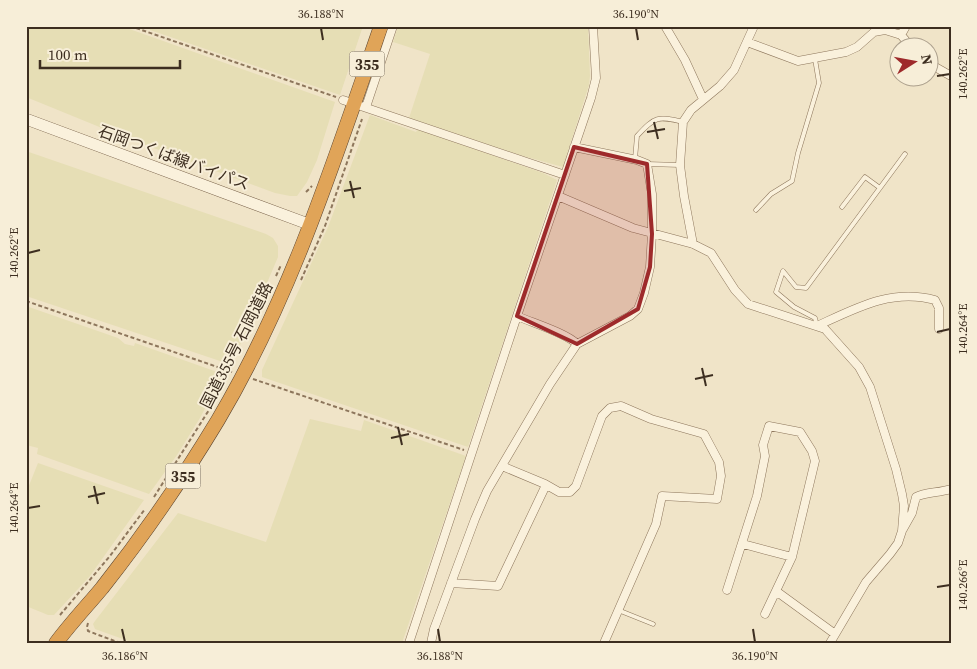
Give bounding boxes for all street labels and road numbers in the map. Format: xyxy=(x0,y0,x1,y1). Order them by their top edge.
road number: 355 xyxy=(350,52,384,76)
street label: 石岡つくば線バイパス xyxy=(95,119,253,195)
street label: 国道355号 石岡道路 xyxy=(194,278,278,412)
road number: 355 xyxy=(166,464,200,488)

